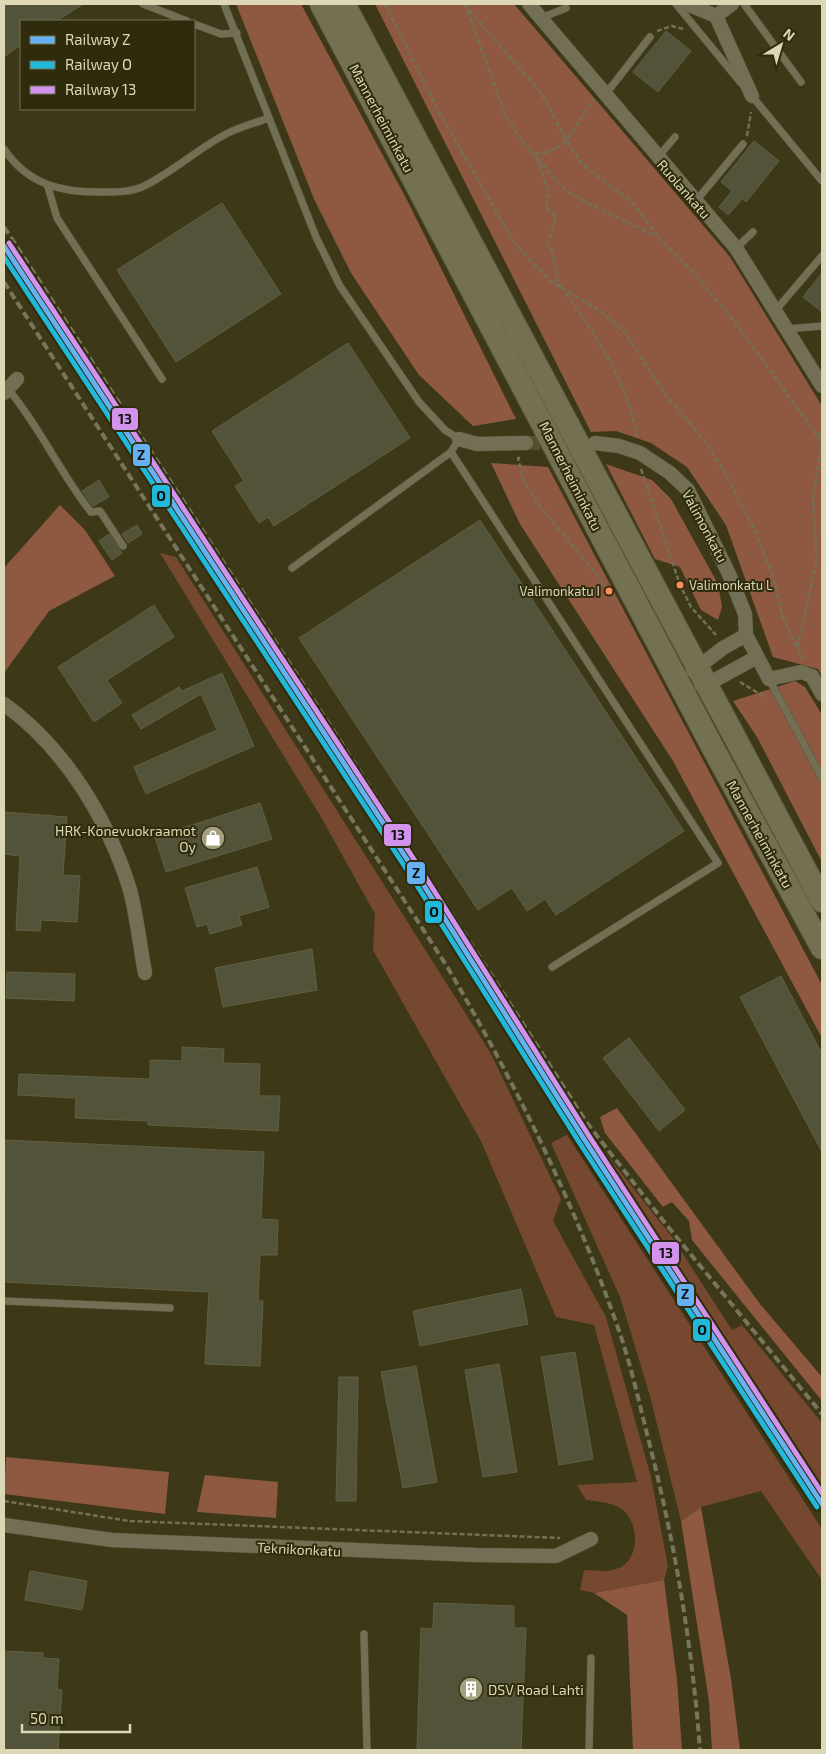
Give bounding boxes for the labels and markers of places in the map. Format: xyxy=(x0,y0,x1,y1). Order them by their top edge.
place label: Valimonkatu L xyxy=(689,577,773,593)
marker: Valimonkatu L xyxy=(675,580,685,590)
place label: Valimonkatu I xyxy=(519,583,600,599)
marker: Valimonkatu I xyxy=(604,586,614,596)
place label: HRK-Konevuokraamot Oy xyxy=(55,822,197,855)
shop icon: HRK-Konevuokraamot Oy xyxy=(200,825,226,851)
building icon: DSV Road Lahti xyxy=(458,1676,484,1702)
place label: DSV Road Lahti xyxy=(488,1681,584,1698)

